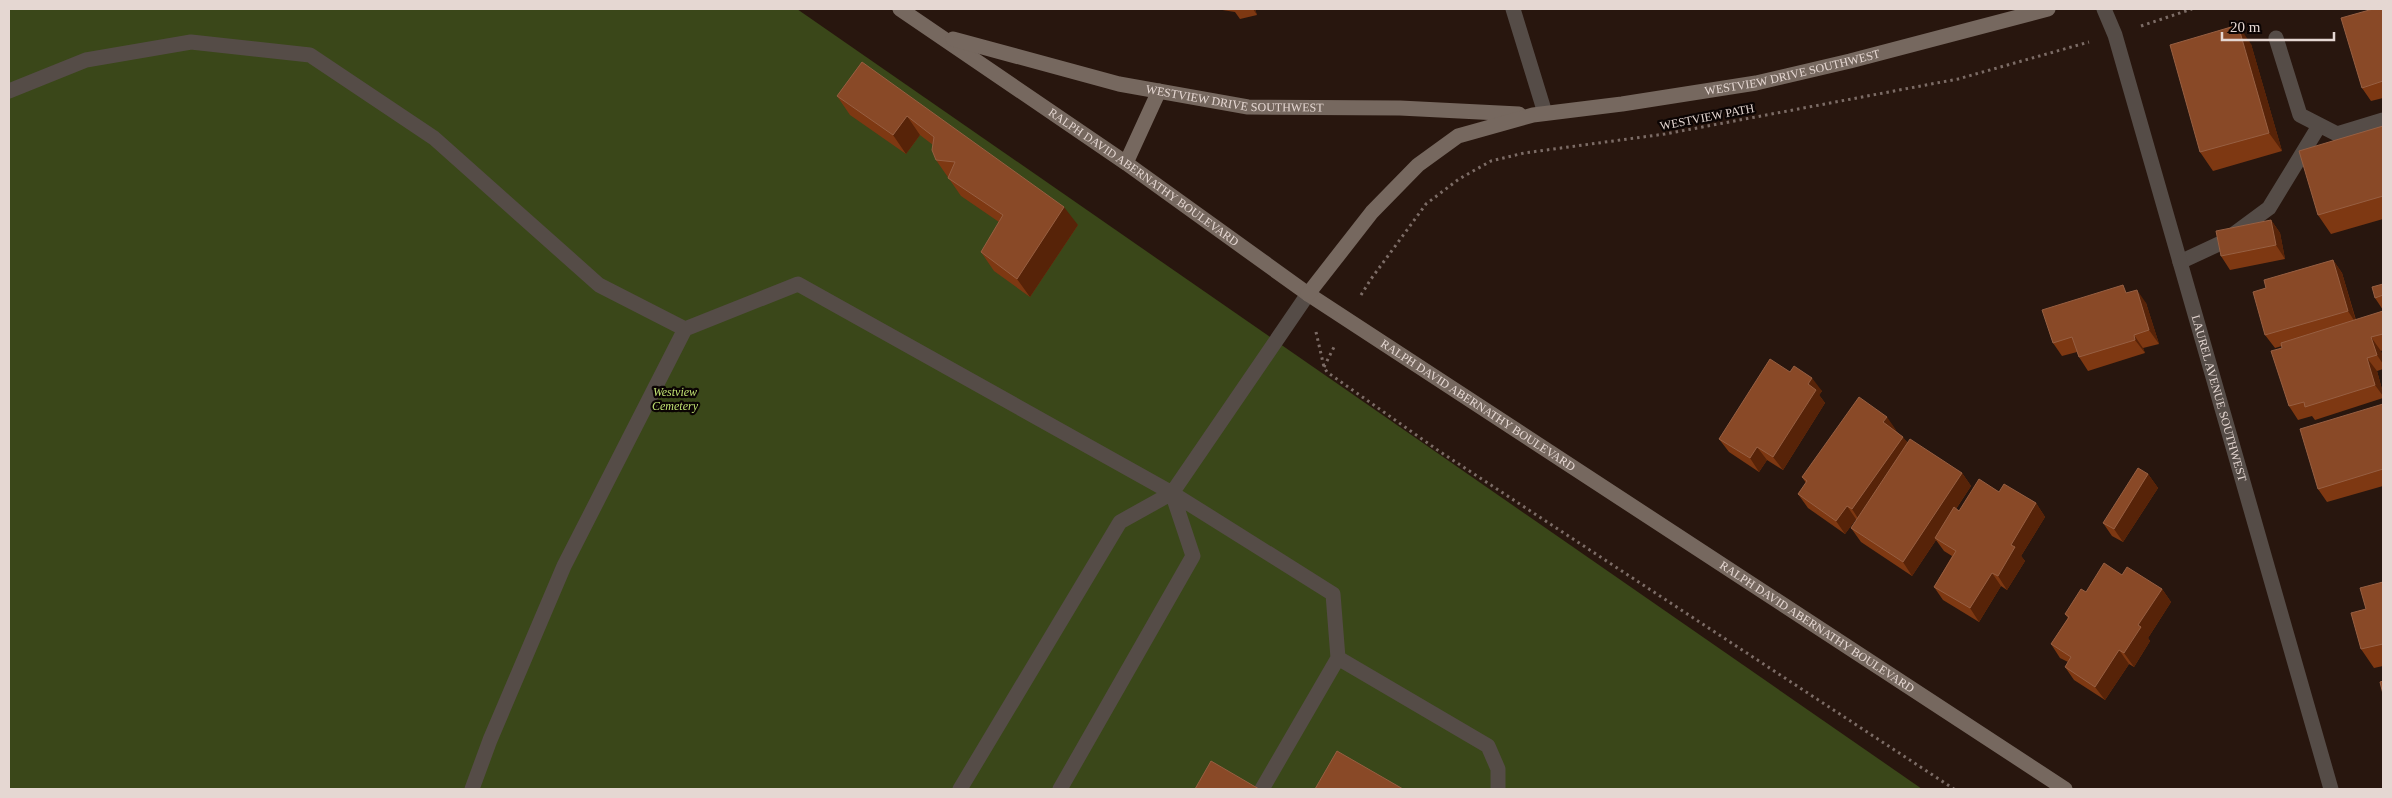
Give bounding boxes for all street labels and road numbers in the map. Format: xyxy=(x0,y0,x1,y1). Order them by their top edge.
street label: WESTVIEW DRIVE SOUTHWEST xyxy=(1704,46,1882,98)
street label: WESTVIEW DRIVE SOUTHWEST xyxy=(1145,82,1324,115)
street label: WESTVIEW PATH xyxy=(1659,101,1756,133)
street label: RALPH DAVID ABERNATHY BOULEVARD xyxy=(1046,105,1242,249)
street label: LAUREL AVENUE SOUTHWEST xyxy=(2189,313,2250,484)
street label: RALPH DAVID ABERNATHY BOULEVARD xyxy=(1378,337,1578,474)
street label: RALPH DAVID ABERNATHY BOULEVARD xyxy=(1717,558,1917,696)

